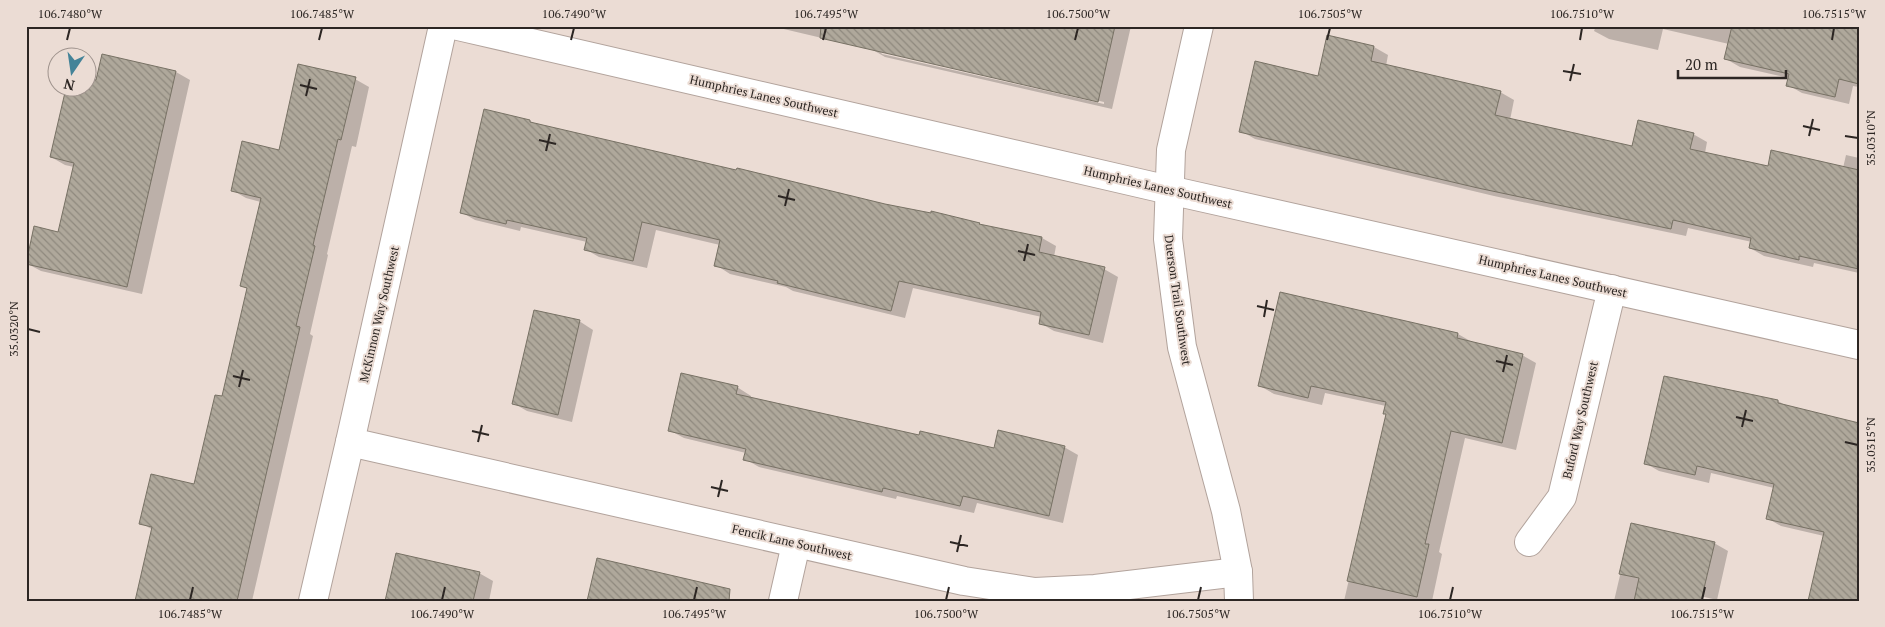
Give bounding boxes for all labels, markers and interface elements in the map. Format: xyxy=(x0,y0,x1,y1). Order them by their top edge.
text: 106.7480°W xyxy=(38,6,103,21)
text: 106.7485°W xyxy=(290,6,355,21)
text: 106.7490°W xyxy=(542,6,607,21)
text: 106.7495°W xyxy=(794,6,859,21)
text: 106.7500°W xyxy=(1046,6,1111,21)
text: 106.7505°W xyxy=(1298,6,1363,21)
text: 106.7510°W xyxy=(1550,6,1615,21)
text: 106.7515°W xyxy=(1802,6,1867,21)
north arrow xyxy=(48,48,98,98)
scale bar xyxy=(1678,48,1785,80)
text: 20 m xyxy=(1685,54,1718,74)
street label: Humphries Lanes Southwest xyxy=(688,72,840,121)
text: N xyxy=(61,75,76,96)
text: 35.0310°N xyxy=(1863,110,1878,166)
street label: Humphries Lanes Southwest xyxy=(1082,163,1234,212)
street label: Duerson Trail Southwest xyxy=(1161,234,1195,367)
street label: McKinnon Way Southwest xyxy=(356,244,402,384)
street label: Humphries Lanes Southwest xyxy=(1477,252,1629,301)
text: 35.0320°N xyxy=(6,301,21,357)
street label: Buford Way Southwest xyxy=(1559,359,1601,480)
text: 35.0315°N xyxy=(1863,417,1878,473)
street label: Fencik Lane Southwest xyxy=(731,521,854,563)
text: 106.7485°W xyxy=(158,606,223,621)
text: 106.7490°W xyxy=(410,606,475,621)
text: 106.7495°W xyxy=(662,606,727,621)
text: 106.7500°W xyxy=(914,606,979,621)
text: 106.7505°W xyxy=(1166,606,1231,621)
text: 106.7510°W xyxy=(1418,606,1483,621)
text: 106.7515°W xyxy=(1670,606,1735,621)

